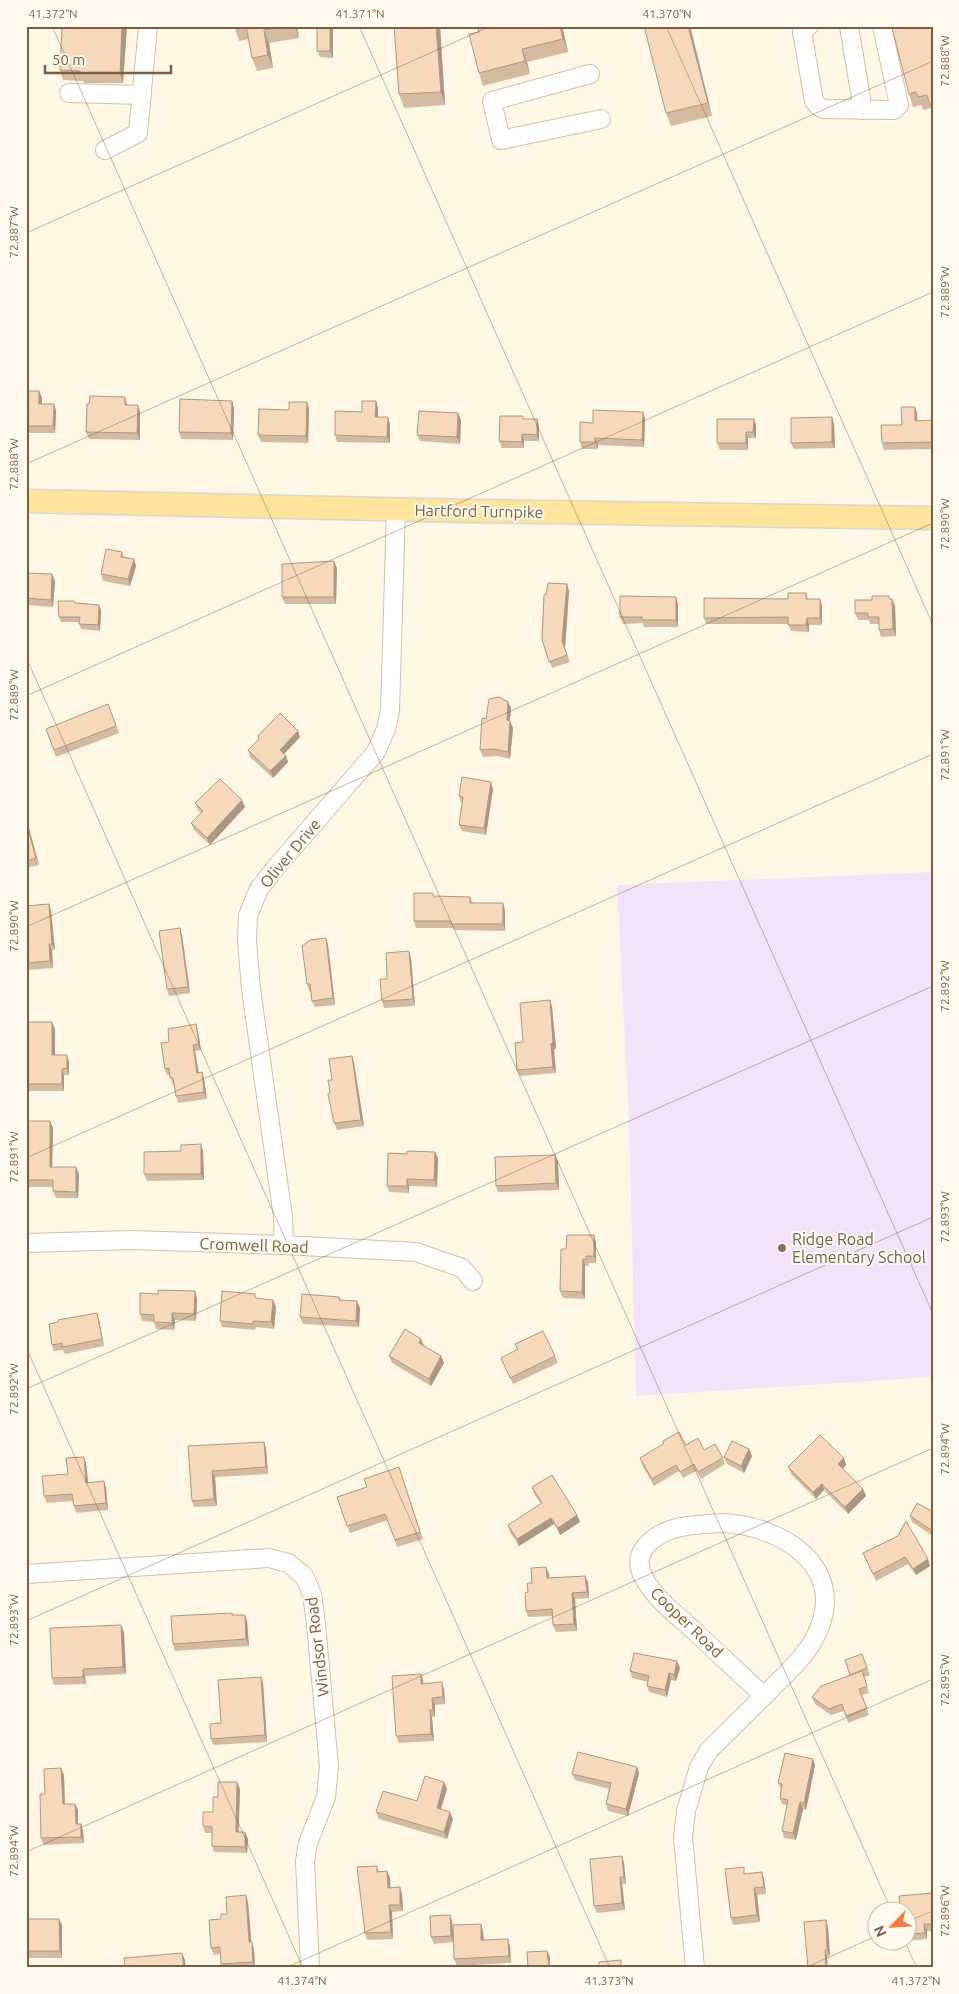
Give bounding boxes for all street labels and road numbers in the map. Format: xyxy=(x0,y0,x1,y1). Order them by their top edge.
street label: Hartford Turnpike xyxy=(414,501,544,521)
street label: Oliver Drive xyxy=(256,815,324,891)
street label: Cromwell Road xyxy=(199,1234,309,1256)
street label: Cooper Road xyxy=(647,1583,727,1661)
street label: Windsor Road xyxy=(302,1596,332,1698)

